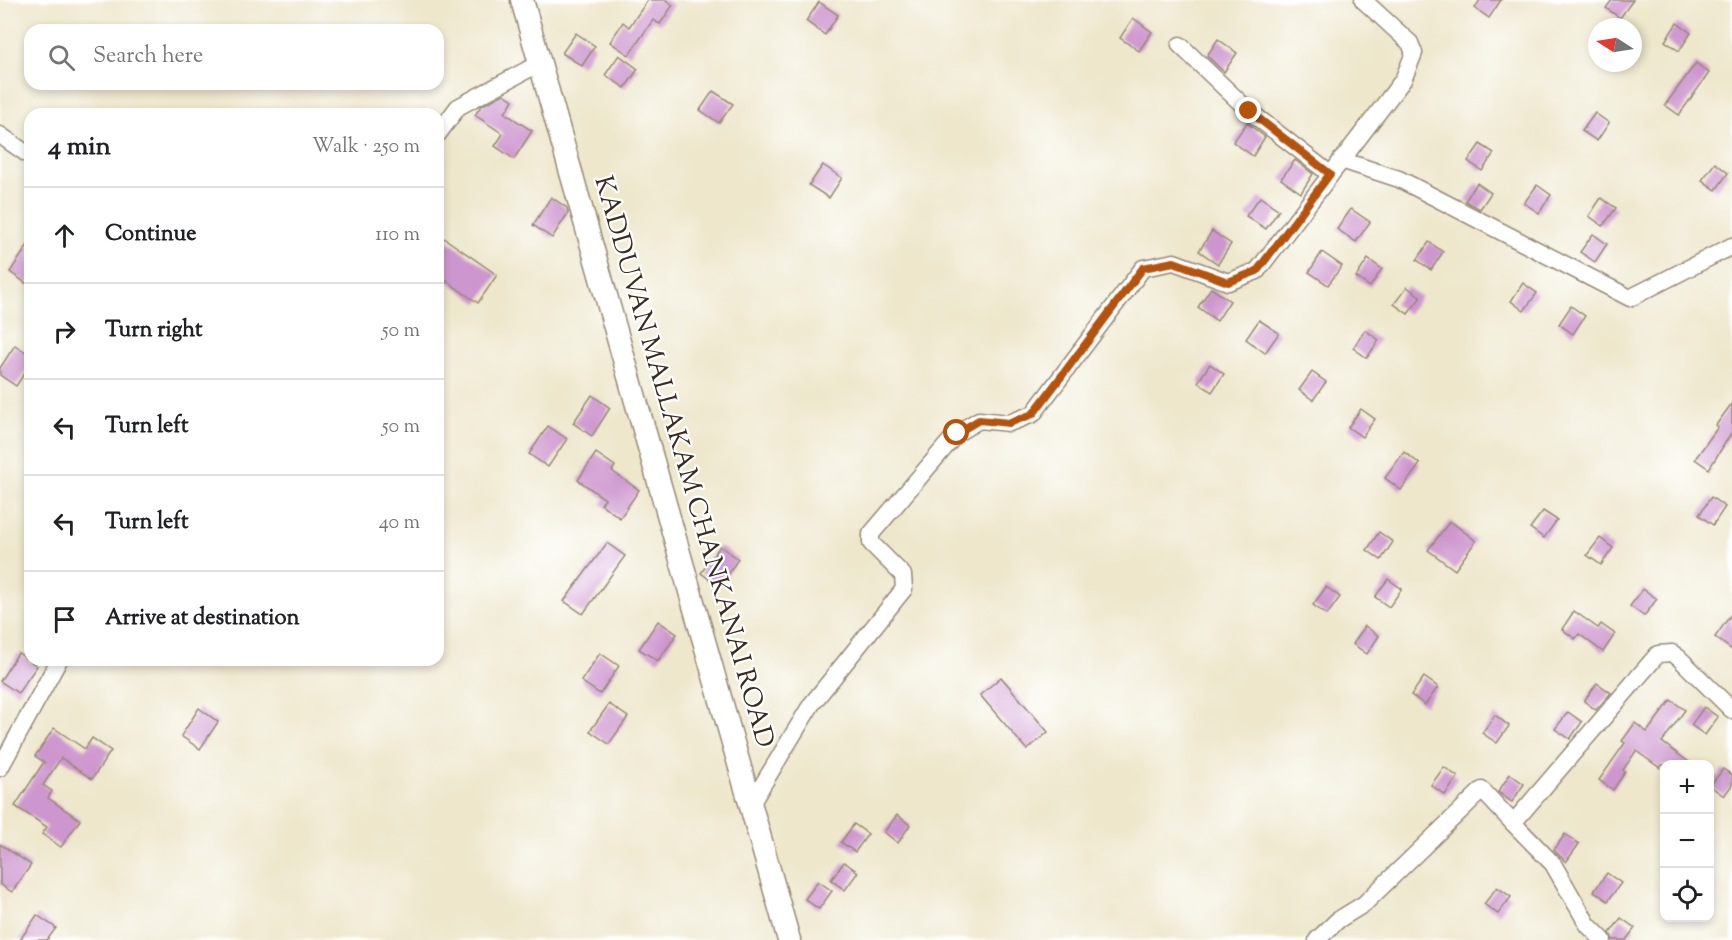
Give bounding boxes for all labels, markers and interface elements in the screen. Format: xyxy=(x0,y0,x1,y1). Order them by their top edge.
north arrow xyxy=(1588,18,1642,72)
search box xyxy=(24,24,444,90)
icon: search xyxy=(45,41,78,74)
text: Search here xyxy=(93,41,203,73)
route end xyxy=(1235,97,1261,123)
text: 4 min xyxy=(48,129,111,166)
text: Walk · 250 m xyxy=(312,133,420,162)
street label: KADDUVAN MALLAKAM CHANKANAI ROAD xyxy=(583,172,783,752)
icon: ahead xyxy=(48,219,81,252)
text: Continue xyxy=(105,219,196,251)
text: 110 m xyxy=(375,221,420,250)
icon: right xyxy=(48,315,81,348)
text: Turn right xyxy=(105,315,202,347)
text: 50 m xyxy=(382,317,420,346)
icon: left xyxy=(48,411,81,444)
text: Turn left xyxy=(105,411,188,443)
text: 50 m xyxy=(382,413,420,442)
route start xyxy=(943,419,969,445)
icon: left xyxy=(48,507,81,540)
text: Turn left xyxy=(105,507,188,539)
text: 40 m xyxy=(379,509,420,538)
icon: arrive xyxy=(48,603,81,636)
text: Arrive at destination xyxy=(105,603,300,635)
map controls xyxy=(1660,760,1714,922)
button: + xyxy=(1660,760,1714,814)
button: − xyxy=(1660,814,1714,868)
button: locate xyxy=(1660,868,1714,922)

